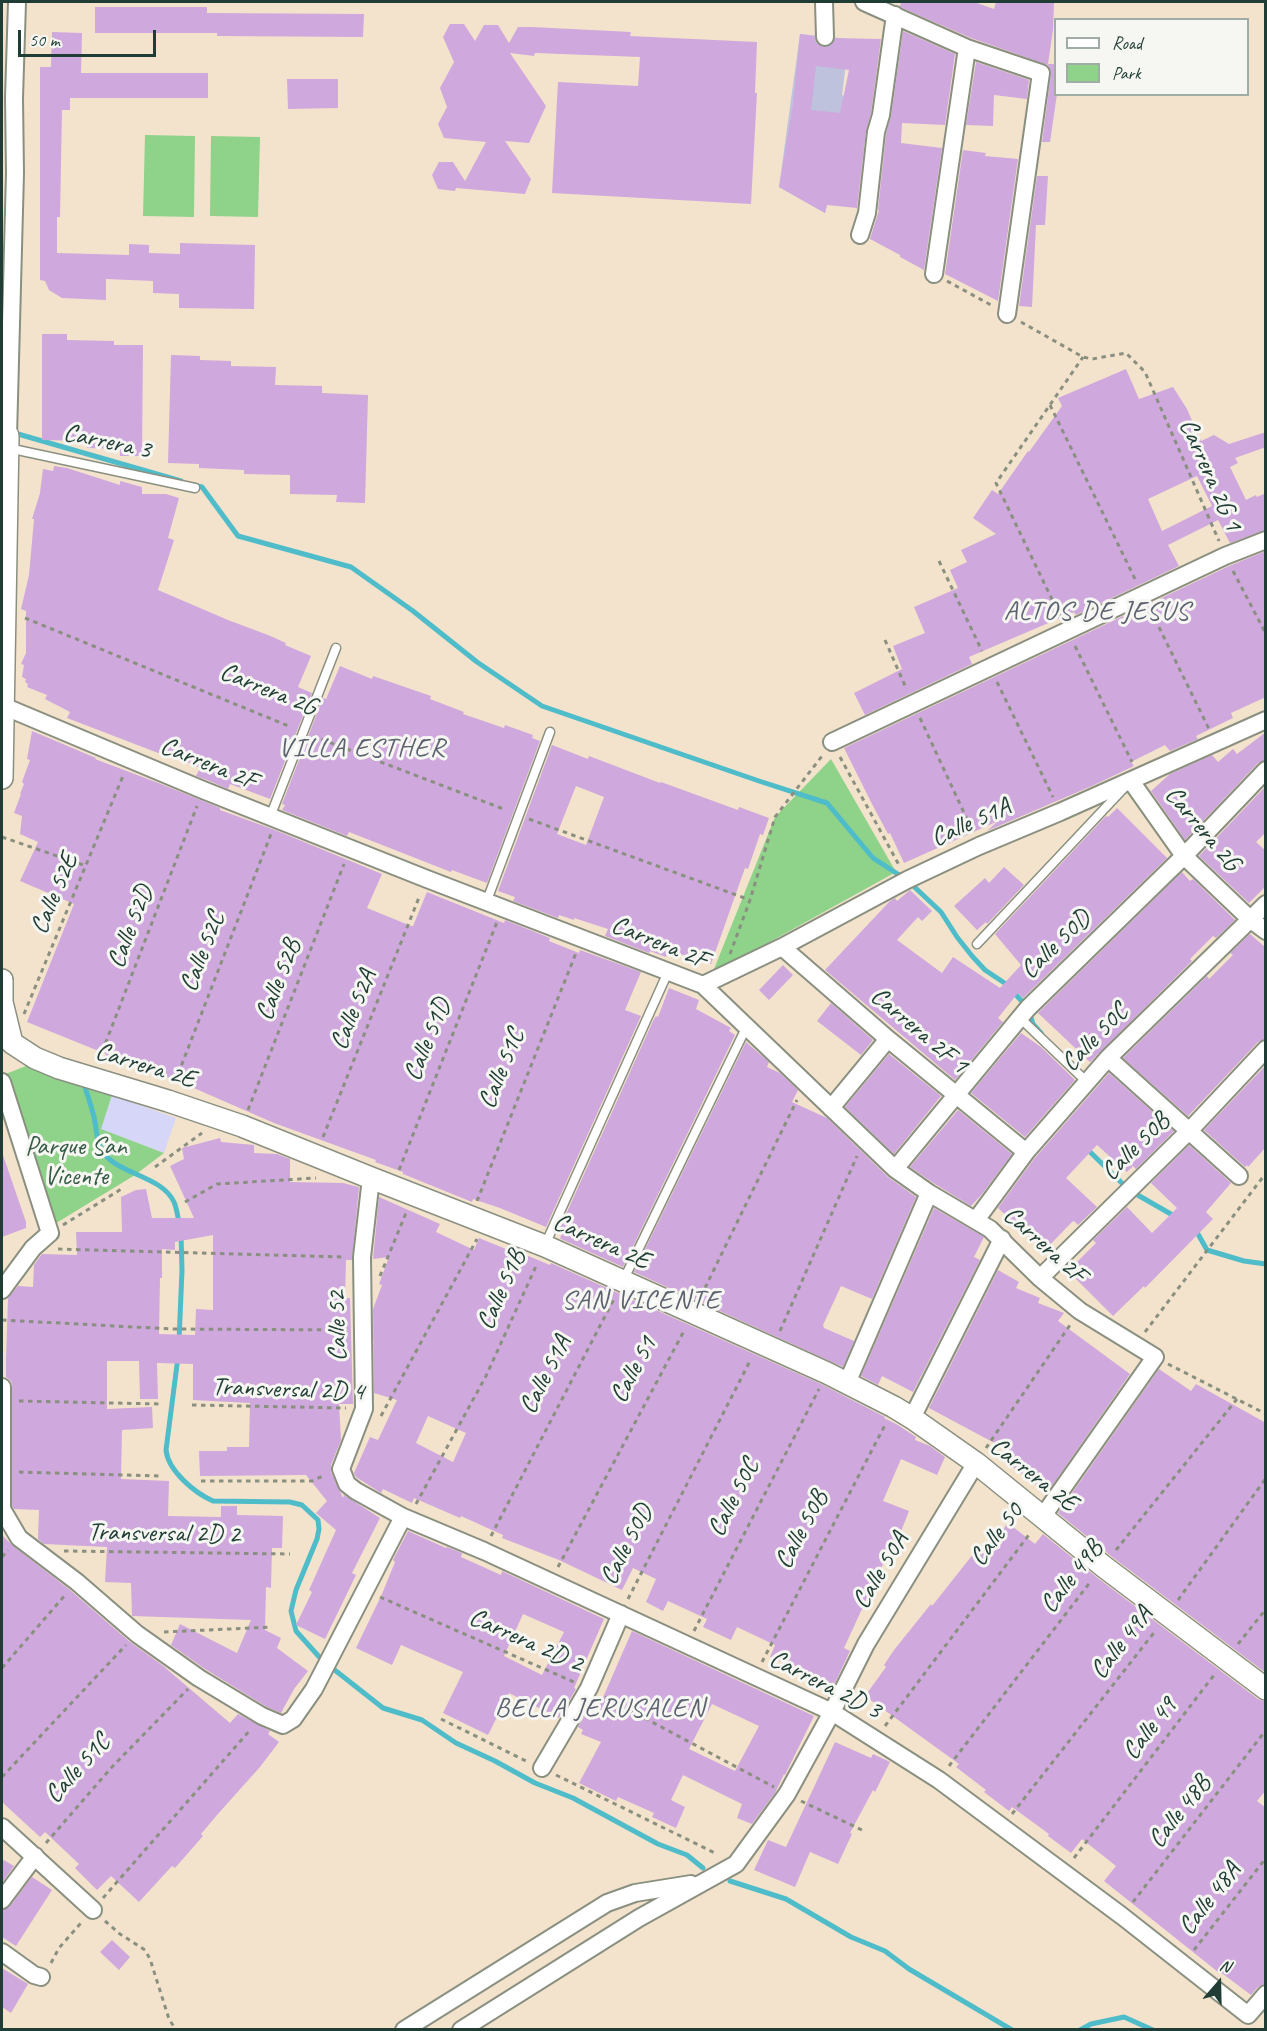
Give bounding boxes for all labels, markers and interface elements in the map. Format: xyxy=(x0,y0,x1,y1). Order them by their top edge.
scale bar xyxy=(21,18,159,56)
legend xyxy=(1054,18,1249,96)
text: 50 m xyxy=(29,29,60,51)
text: Road xyxy=(1112,32,1142,54)
text: Park xyxy=(1112,62,1141,84)
street label: Carrera 2G 1 xyxy=(1171,414,1249,536)
street label: Carrera 3 xyxy=(60,418,154,466)
district label: ALTOS DE JESUS xyxy=(1004,596,1190,628)
street label: Carrera 2G xyxy=(215,657,321,723)
street label: Carrera 2F xyxy=(156,731,260,797)
district label: VILLA ESTHER xyxy=(278,733,446,765)
street label: Carrera 2G xyxy=(1157,780,1247,878)
street label: Calle 51A xyxy=(926,792,1016,854)
street label: Calle 52E xyxy=(24,849,86,939)
street label: Calle 52D xyxy=(101,881,161,973)
street label: Calle 50D xyxy=(1014,904,1098,986)
street label: Calle 52C xyxy=(174,908,232,996)
street label: Carrera 2F xyxy=(607,910,711,976)
street label: Calle 52B xyxy=(249,935,309,1025)
street label: Calle 52A xyxy=(324,965,384,1055)
street label: Carrera 2F 1 xyxy=(864,981,974,1081)
street label: Calle 51D xyxy=(398,994,458,1086)
street label: Calle 50C xyxy=(1055,997,1135,1079)
street label: Calle 51C xyxy=(472,1025,532,1113)
street label: Carrera 2E xyxy=(91,1036,199,1096)
street label: Calle 50B xyxy=(1095,1106,1177,1188)
park label: Parque San Vicente xyxy=(25,1131,127,1192)
street label: Carrera 2F xyxy=(996,1200,1092,1290)
street label: Carrera 2E xyxy=(548,1207,654,1277)
street label: Calle 51B xyxy=(471,1245,533,1335)
district label: SAN VICENTE xyxy=(562,1285,720,1317)
street label: Calle 52 xyxy=(322,1290,354,1362)
street label: Calle 51A xyxy=(513,1331,579,1419)
street label: Calle 51 xyxy=(604,1332,664,1408)
street label: Transversal 2D 4 xyxy=(211,1372,365,1408)
street label: Carrera 2E xyxy=(983,1431,1083,1519)
street label: Calle 50C xyxy=(701,1454,767,1542)
street label: Calle 50B xyxy=(768,1486,836,1574)
street label: Calle 50 xyxy=(963,1497,1031,1573)
street label: Calle 50D xyxy=(594,1500,660,1590)
street label: Transversal 2D 2 xyxy=(88,1517,240,1551)
street label: Calle 50A xyxy=(846,1527,916,1615)
street label: Calle 49B xyxy=(1034,1534,1110,1620)
street label: Calle 49A xyxy=(1084,1600,1160,1686)
street label: Carrera 2D 2 xyxy=(464,1602,588,1680)
street label: Carrera 2D 3 xyxy=(764,1643,886,1727)
street label: Calle 49 xyxy=(1116,1692,1184,1766)
district label: BELLA JERUSALEN xyxy=(496,1693,704,1725)
street label: Calle 51C xyxy=(39,1728,117,1810)
street label: Calle 48B xyxy=(1142,1769,1218,1855)
street label: Calle 48A xyxy=(1172,1856,1248,1942)
north arrow xyxy=(1189,1953,1249,2013)
text: N xyxy=(1217,1955,1233,1977)

